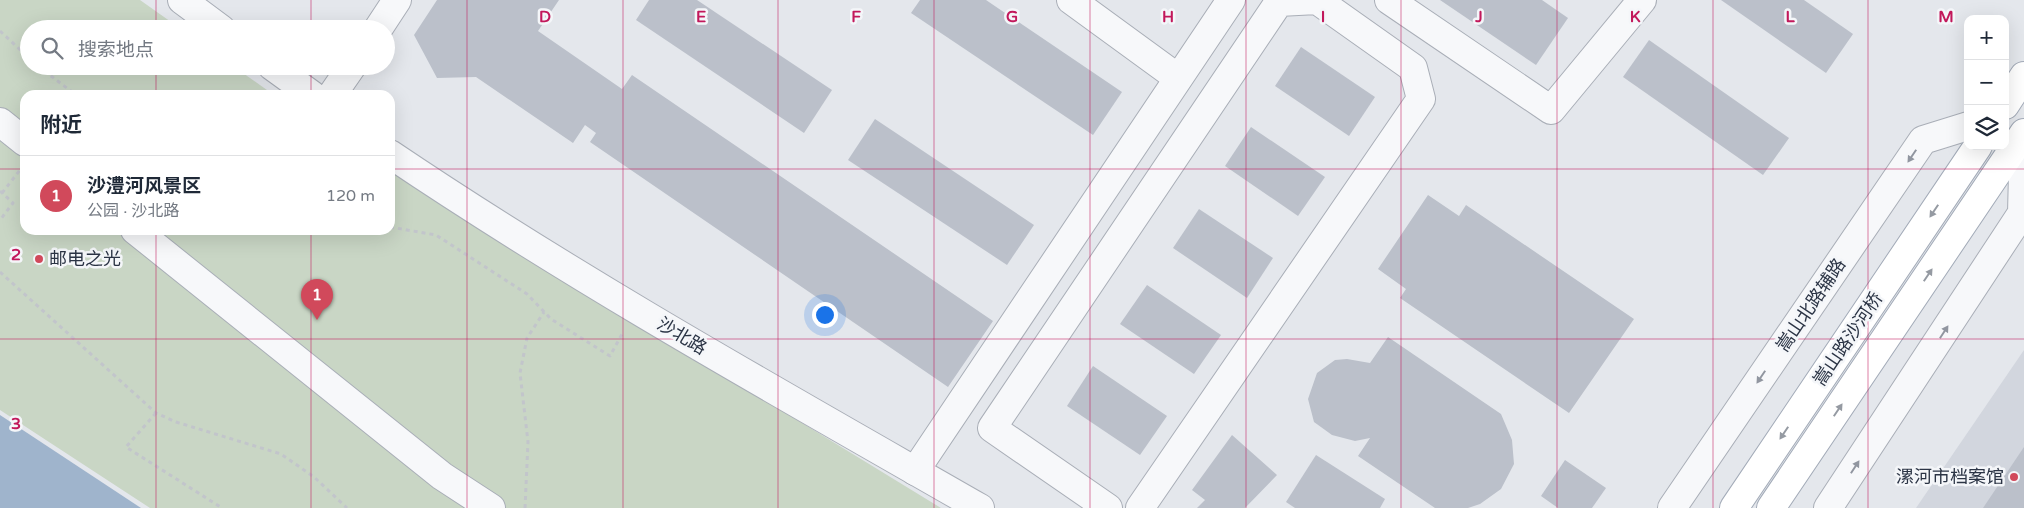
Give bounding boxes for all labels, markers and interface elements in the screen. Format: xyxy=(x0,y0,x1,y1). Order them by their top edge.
text: D xyxy=(539,7,551,27)
text: E xyxy=(696,7,706,27)
text: F xyxy=(851,7,861,27)
text: G xyxy=(1006,7,1018,27)
text: H xyxy=(1162,7,1174,27)
text: I xyxy=(1321,7,1325,27)
text: J xyxy=(1474,7,1483,27)
text: K xyxy=(1630,7,1641,27)
text: L xyxy=(1785,7,1795,27)
text: M xyxy=(1938,7,1954,27)
map controls xyxy=(1964,15,2009,150)
button: + xyxy=(1964,15,2009,60)
search box xyxy=(20,20,395,75)
icon: search xyxy=(38,34,66,62)
text: 搜索地点 xyxy=(78,39,154,61)
button: − xyxy=(1964,60,2009,105)
button: layers xyxy=(1964,105,2009,150)
text: 附近 xyxy=(40,113,82,138)
one-way arrow xyxy=(1907,149,1917,163)
text: 沙澧河风景区 xyxy=(87,175,201,197)
text: 1 xyxy=(51,186,61,206)
text: 120 m xyxy=(326,186,375,206)
text: 公园 · 沙北路 xyxy=(87,201,179,221)
one-way arrow xyxy=(1929,205,1939,218)
text: 2 xyxy=(11,245,21,265)
place label: 邮电之光 xyxy=(49,248,121,270)
marker: 邮电之光 xyxy=(33,253,45,265)
street label: 嵩山北路辅路 xyxy=(1772,254,1850,356)
one-way arrow xyxy=(1924,268,1933,282)
pin: 1 xyxy=(301,279,333,320)
street label: 嵩山路沙河桥 xyxy=(1809,288,1887,390)
your location xyxy=(812,302,838,328)
street label: 沙北路 xyxy=(653,313,711,359)
one-way arrow xyxy=(1939,325,1949,338)
one-way arrow xyxy=(1756,370,1766,384)
one-way arrow xyxy=(1833,403,1843,416)
text: 3 xyxy=(11,414,21,434)
one-way arrow xyxy=(1780,426,1789,440)
one-way arrow xyxy=(1850,461,1860,474)
place label: 漯河市档案馆 xyxy=(1896,466,2004,488)
marker: 漯河市档案馆 xyxy=(2008,471,2020,483)

